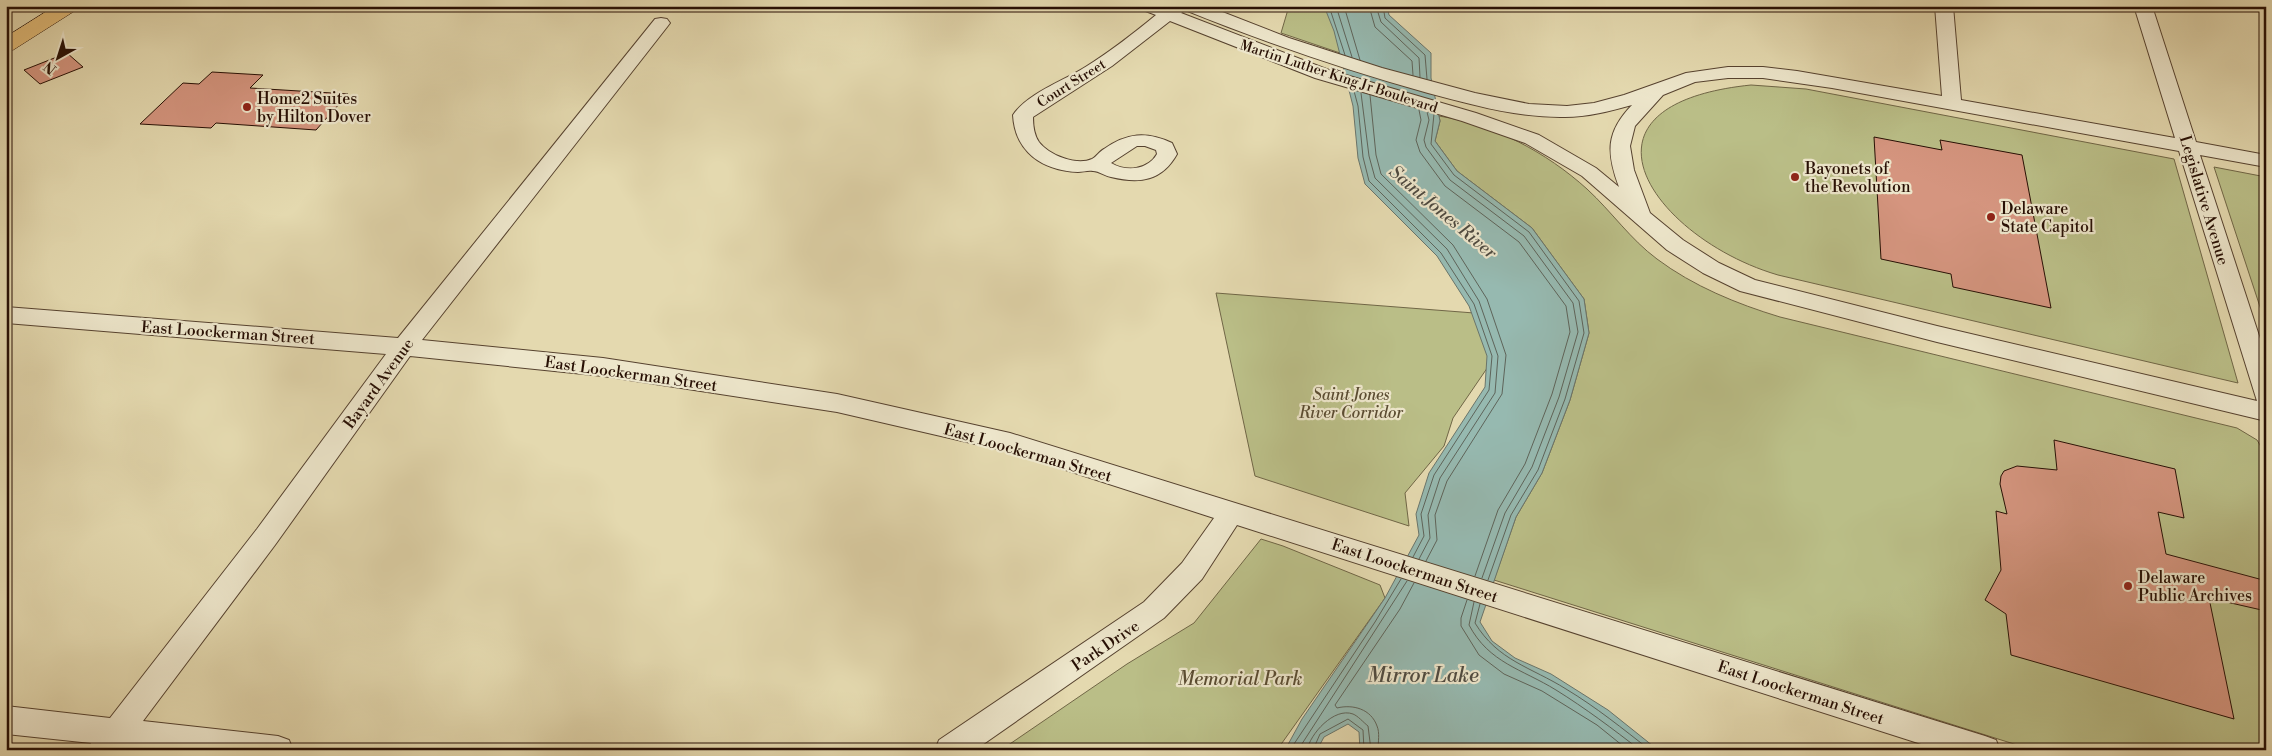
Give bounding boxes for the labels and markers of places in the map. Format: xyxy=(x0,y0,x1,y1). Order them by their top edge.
place label: Home2 Suites by Hilton Dover xyxy=(257,89,371,127)
marker: Home2 Suites by Hilton Dover xyxy=(241,101,253,113)
place label: Bayonets of the Revolution xyxy=(1804,159,1911,197)
marker: Bayonets of the Revolution xyxy=(1789,171,1801,183)
place label: Delaware State Capitol xyxy=(2001,199,2094,237)
marker: Delaware State Capitol xyxy=(1985,211,1997,223)
place label: Delaware Public Archives xyxy=(2138,568,2252,606)
marker: Delaware Public Archives xyxy=(2122,580,2134,592)

